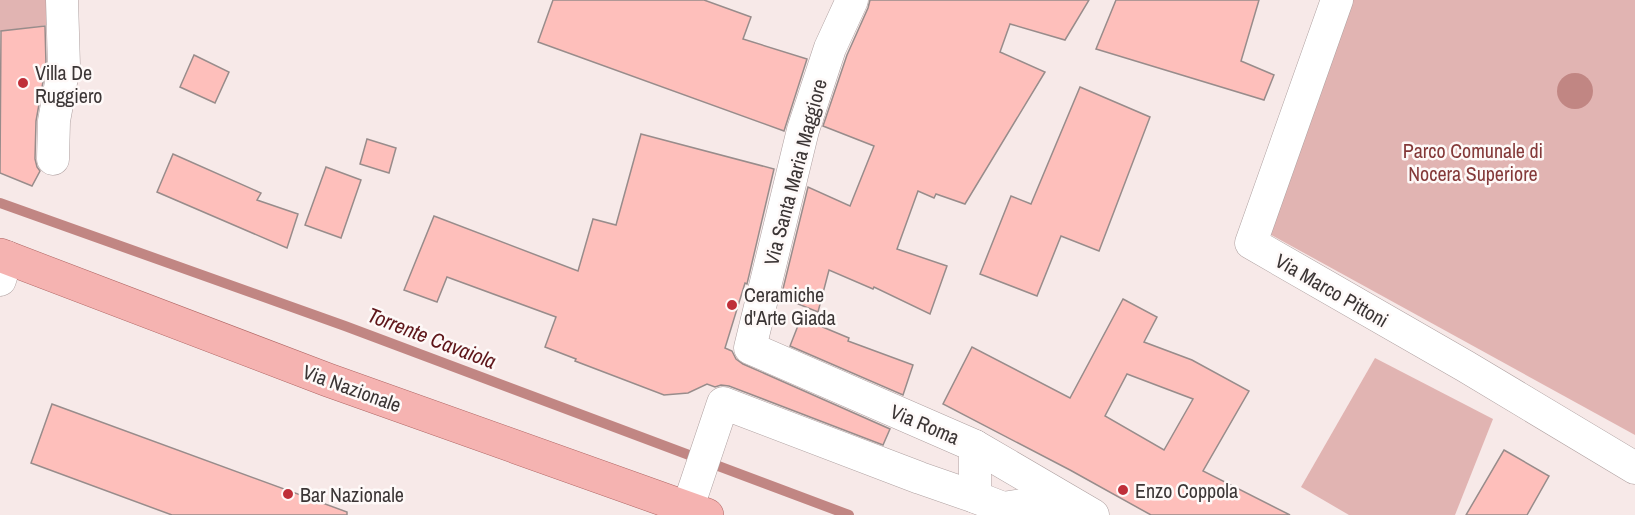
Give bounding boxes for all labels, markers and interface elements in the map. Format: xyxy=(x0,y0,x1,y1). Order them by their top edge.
place label: Villa De Ruggiero xyxy=(35,59,102,109)
marker: Villa De Ruggiero xyxy=(16,76,30,90)
street label: Via Santa Maria Maggiore xyxy=(757,76,833,268)
park label: Parco Comunale di Nocera Superiore xyxy=(1403,137,1543,187)
street label: Via Marco Pittoni xyxy=(1270,247,1394,333)
place label: Ceramiche d'Arte Giada xyxy=(744,281,836,331)
marker: Ceramiche d'Arte Giada xyxy=(725,298,739,312)
water label: Torrente Cavaiola xyxy=(364,300,500,376)
street label: Via Nazionale xyxy=(299,358,405,418)
street label: Via Roma xyxy=(886,397,964,451)
place label: Enzo Coppola xyxy=(1135,477,1238,504)
place label: Bar Nazionale xyxy=(300,481,404,508)
marker: Enzo Coppola xyxy=(1116,483,1130,497)
marker: Bar Nazionale xyxy=(281,487,295,501)

